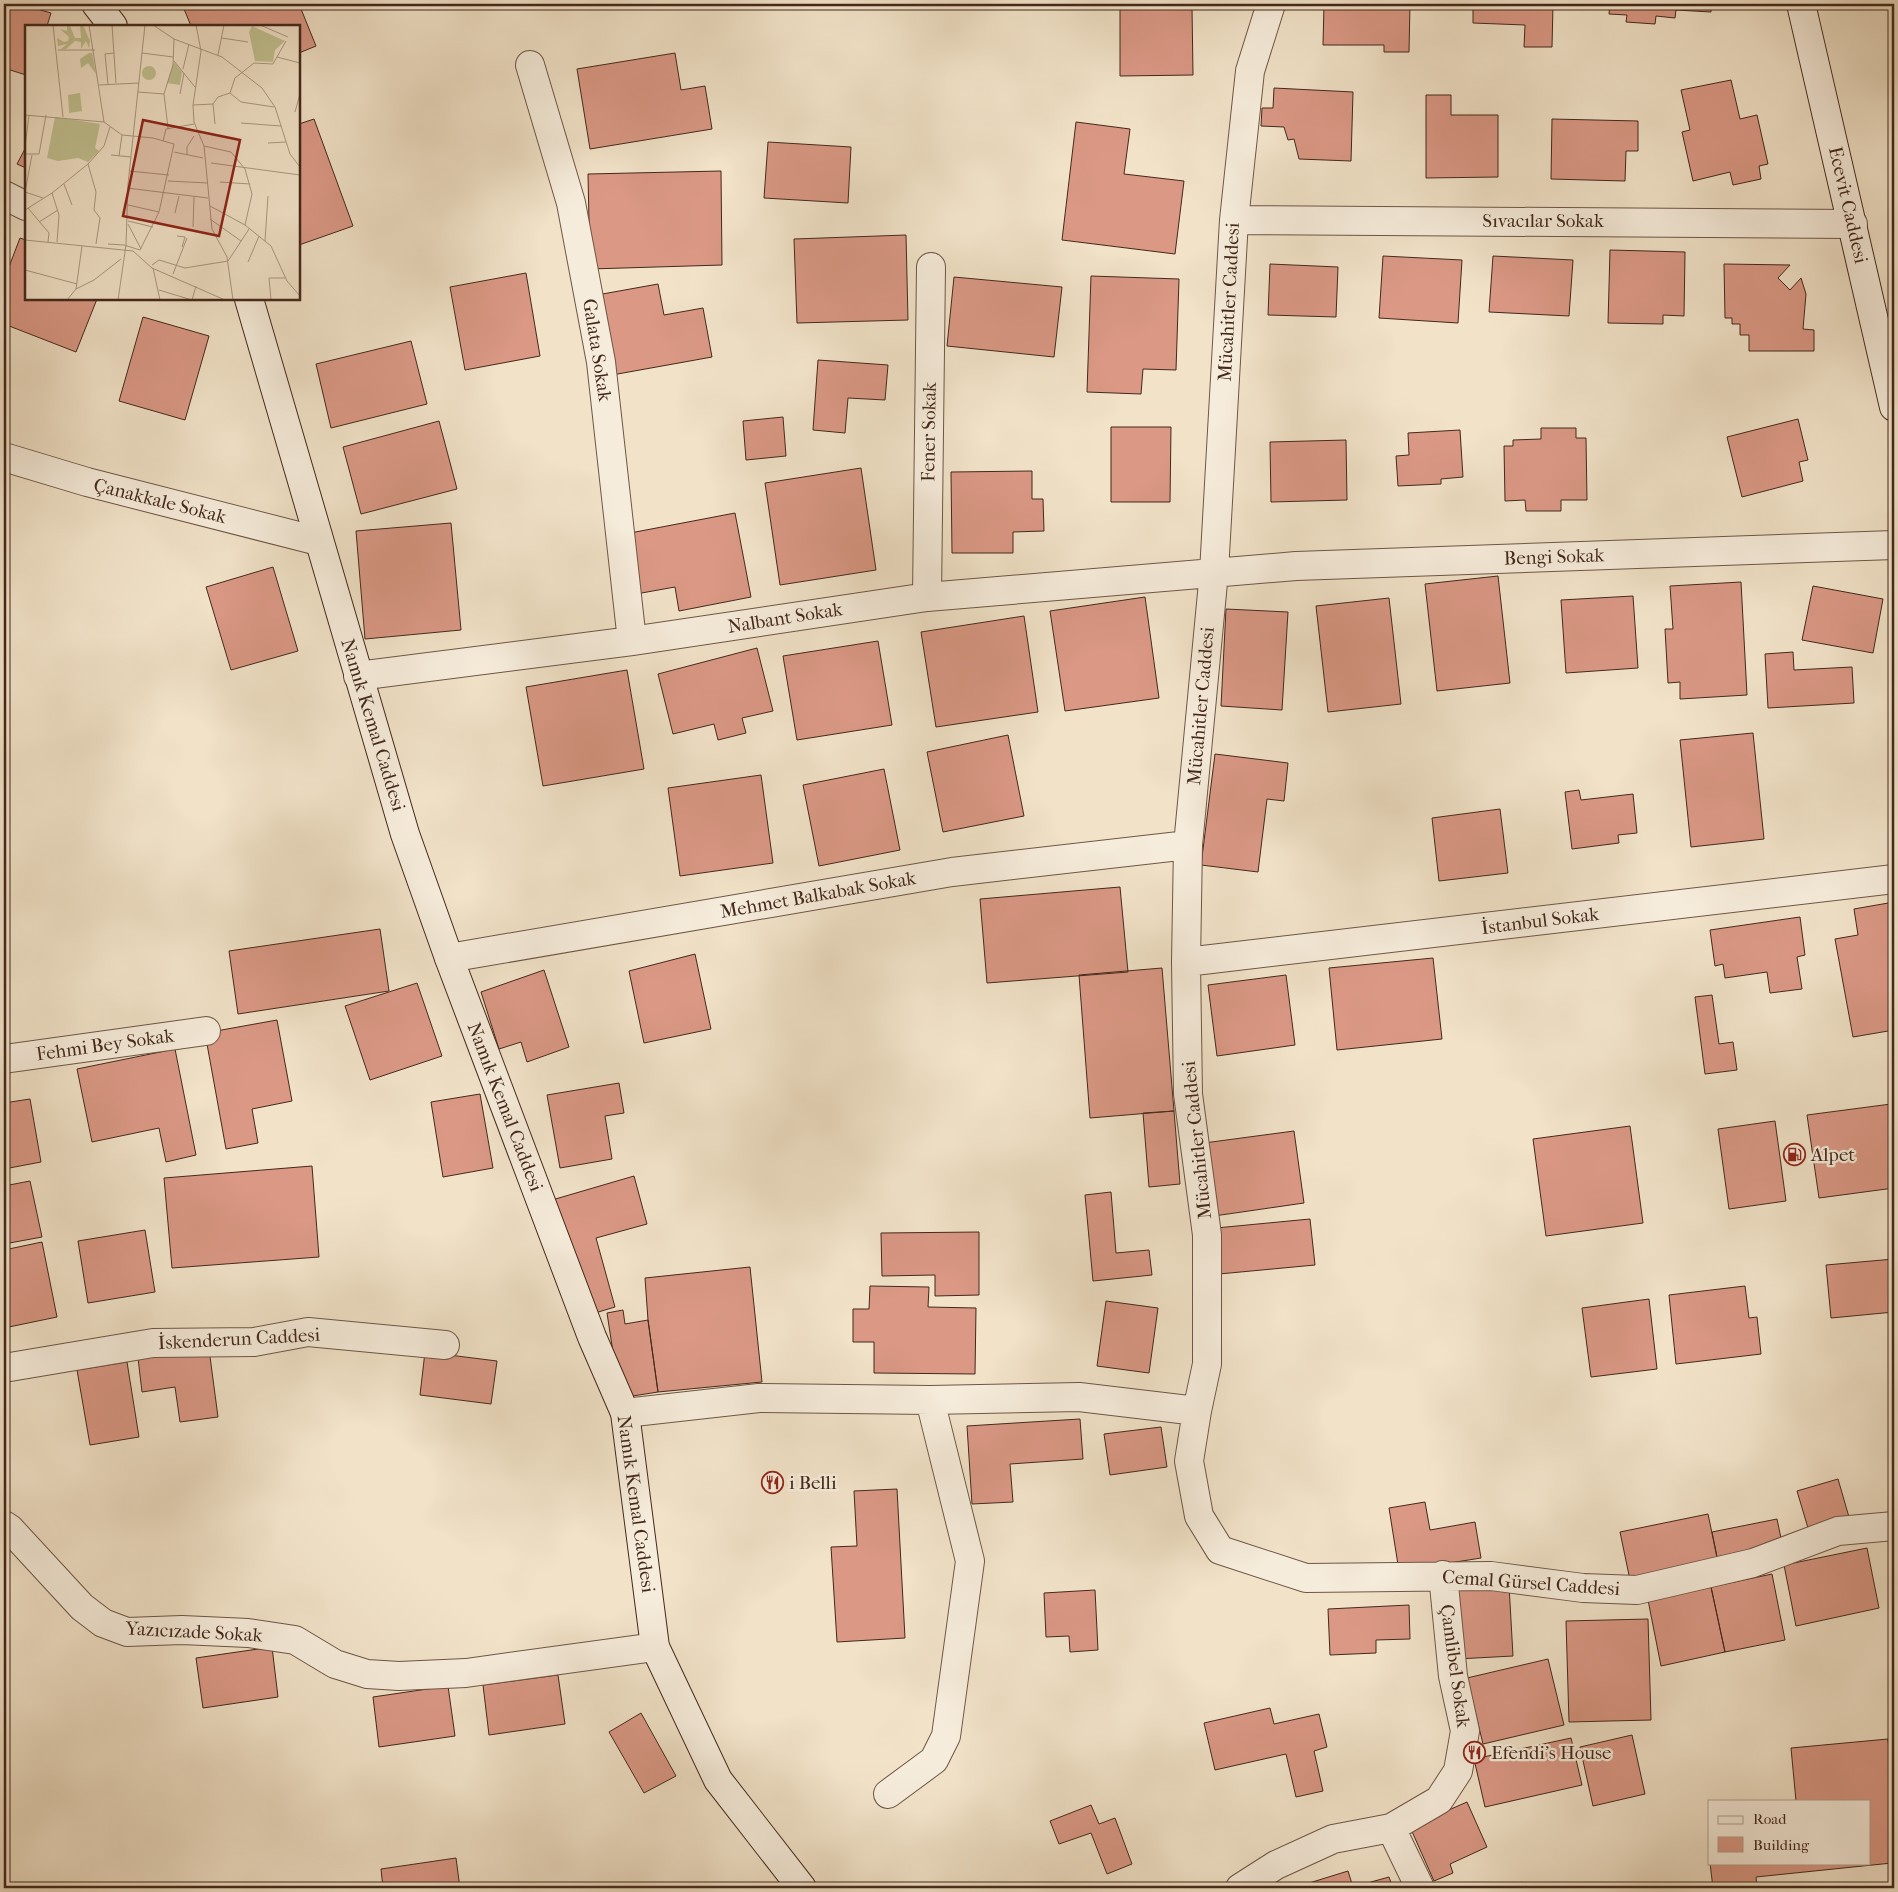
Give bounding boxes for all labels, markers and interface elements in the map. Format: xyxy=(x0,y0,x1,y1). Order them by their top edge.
inset map xyxy=(25,25,300,300)
street label: Ecevit Caddesi xyxy=(1824,144,1872,266)
street label: Sıvacılar Sokak xyxy=(1482,210,1604,232)
street label: Mücahitler Caddesi xyxy=(1214,222,1244,382)
street label: Galata Sokak xyxy=(578,297,616,403)
street label: Fener Sokak xyxy=(917,382,941,482)
street label: Çanakkale Sokak xyxy=(91,474,229,529)
street label: Bengi Sokak xyxy=(1503,544,1605,570)
street label: Nalbant Sokak xyxy=(726,598,844,638)
street label: Mücahitler Caddesi xyxy=(1183,626,1219,786)
street label: Namık Kemal Caddesi xyxy=(336,636,410,814)
street label: Mehmet Balkabak Sokak xyxy=(718,867,918,923)
street label: İstanbul Sokak xyxy=(1480,903,1600,939)
street label: Namık Kemal Caddesi xyxy=(463,1019,548,1195)
street label: Fehmi Bey Sokak xyxy=(35,1024,176,1066)
street label: Mücahitler Caddesi xyxy=(1178,1059,1216,1220)
fuel station icon: Alpet xyxy=(1783,1143,1807,1167)
place label: Alpet xyxy=(1810,1144,1855,1166)
street label: İskenderun Caddesi xyxy=(157,1324,321,1354)
street label: Namık Kemal Caddesi xyxy=(613,1414,659,1595)
restaurant icon: i Belli xyxy=(761,1471,785,1495)
place label: i Belli xyxy=(789,1472,837,1494)
street label: Cemal Gürsel Caddesi xyxy=(1441,1566,1621,1600)
street label: Çamlibel Sokak xyxy=(1434,1603,1475,1729)
street label: Yazıcızade Sokak xyxy=(124,1617,263,1647)
restaurant icon: Efendi's House xyxy=(1463,1741,1487,1765)
place label: Efendi's House xyxy=(1491,1742,1611,1764)
legend xyxy=(1708,1800,1870,1864)
text: Road xyxy=(1753,1810,1787,1828)
text: Building xyxy=(1753,1836,1810,1854)

